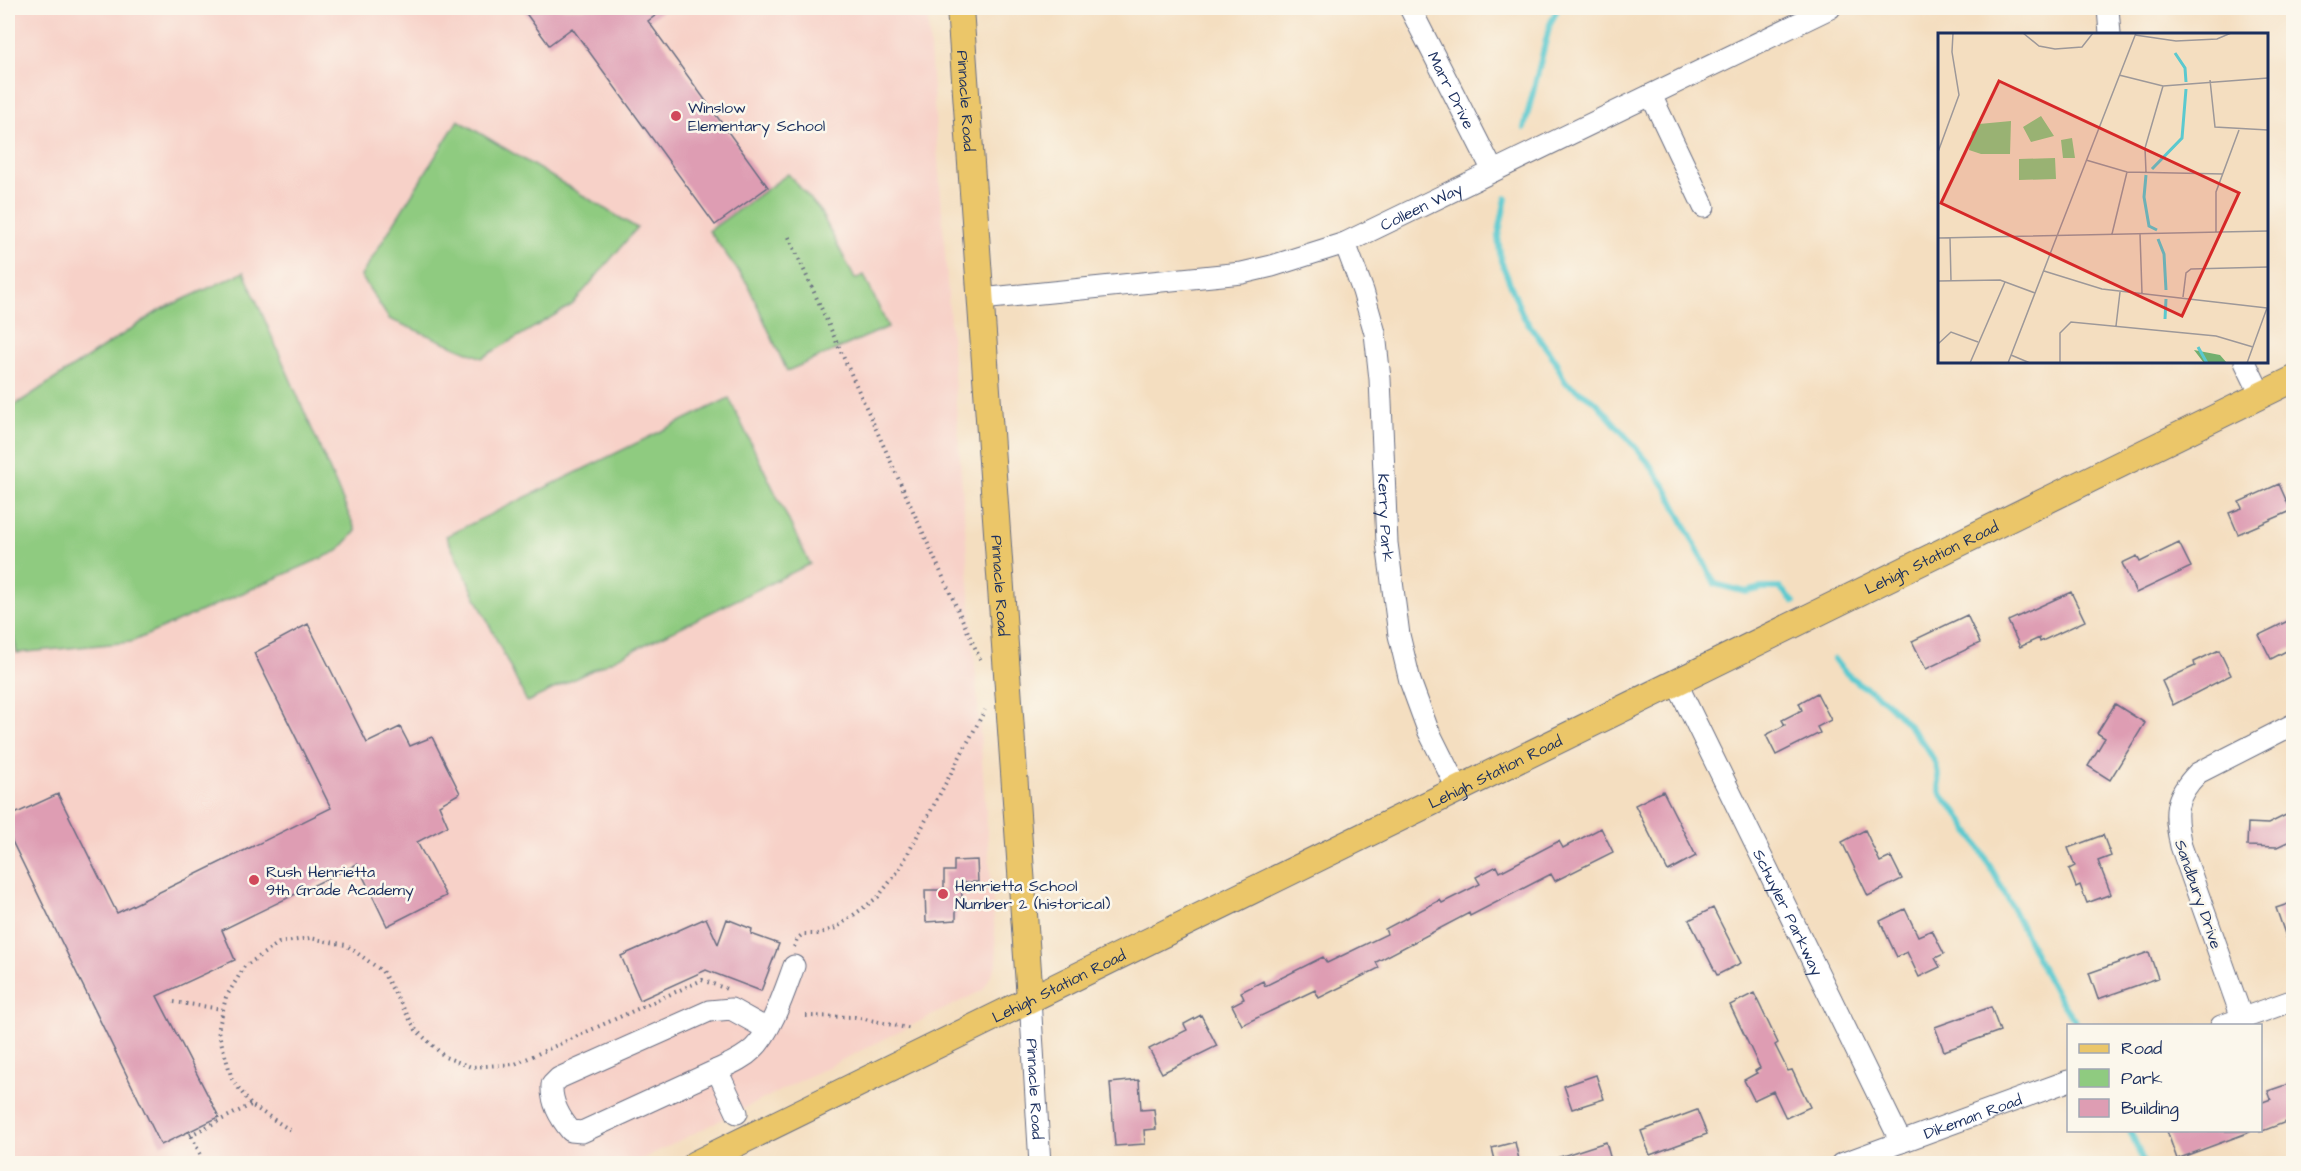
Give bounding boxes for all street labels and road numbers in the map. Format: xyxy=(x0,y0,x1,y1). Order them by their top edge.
street label: Marr Drive xyxy=(1422,48,1480,133)
street label: Pinnacle Road xyxy=(951,50,980,152)
street label: Colleen Way xyxy=(1376,178,1467,236)
street label: Kerry Park xyxy=(1372,473,1399,563)
street label: Lehigh Station Road xyxy=(1861,516,2002,600)
street label: Pinnacle Road xyxy=(985,534,1014,637)
street label: Lehigh Station Road xyxy=(1425,730,1566,814)
street label: Sandbury Drive xyxy=(2168,837,2227,953)
street label: Schuyler Parkway xyxy=(1747,845,1828,980)
street label: Lehigh Station Road xyxy=(988,944,1130,1029)
street label: Pinnacle Road xyxy=(1020,1038,1048,1140)
street label: Dikeman Road xyxy=(1921,1089,2025,1145)

